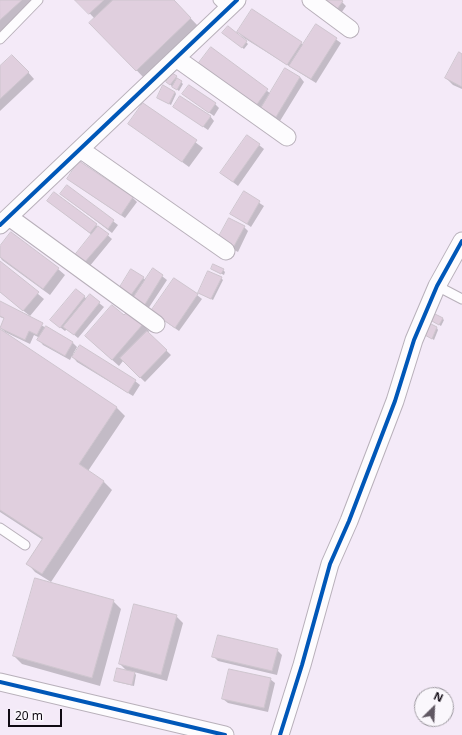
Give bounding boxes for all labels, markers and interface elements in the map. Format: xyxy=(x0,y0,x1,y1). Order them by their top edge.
north arrow xyxy=(414,687,454,727)
text: N xyxy=(432,688,446,705)
scale bar xyxy=(10,701,64,727)
text: 20 m xyxy=(15,707,43,724)

